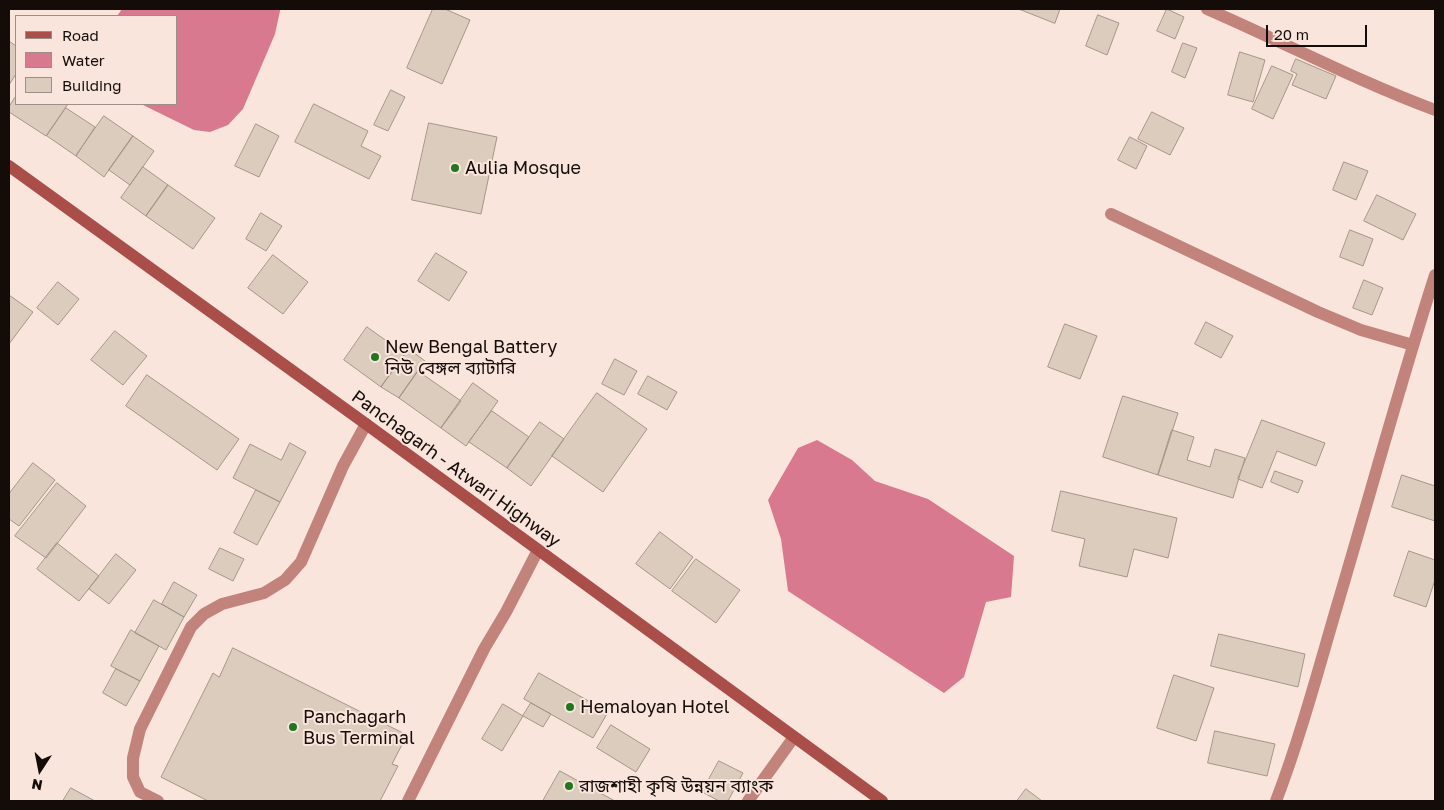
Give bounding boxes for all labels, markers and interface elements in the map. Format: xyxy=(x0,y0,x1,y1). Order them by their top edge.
legend xyxy=(15,15,178,105)
scale bar xyxy=(1269,15,1370,47)
text: 20 m xyxy=(1274,25,1309,43)
text: Road xyxy=(62,26,99,44)
text: Water xyxy=(62,51,105,69)
text: Building xyxy=(62,76,122,94)
place label: Aulia Mosque xyxy=(465,157,581,179)
marker: Aulia Mosque xyxy=(449,162,461,174)
place label: New Bengal Battery নিউ বেঙ্গল ব্যাটারি xyxy=(385,336,557,378)
marker: New Bengal Battery নিউ বেঙ্গল ব্যাটারি xyxy=(369,351,381,363)
street label: Panchagarh - Atwari Highway xyxy=(347,386,565,552)
place label: Hemaloyan Hotel xyxy=(580,696,729,718)
marker: Hemaloyan Hotel xyxy=(564,701,576,713)
place label: Panchagarh Bus Terminal xyxy=(303,706,415,749)
marker: Panchagarh Bus Terminal xyxy=(287,721,299,733)
north arrow xyxy=(15,745,65,795)
place label: রাজশাহী কৃষি উন্নয়ন ব্যাংক xyxy=(579,775,773,797)
text: N xyxy=(30,776,44,795)
marker: রাজশাহী কৃষি উন্নয়ন ব্যাংক xyxy=(563,780,575,792)

